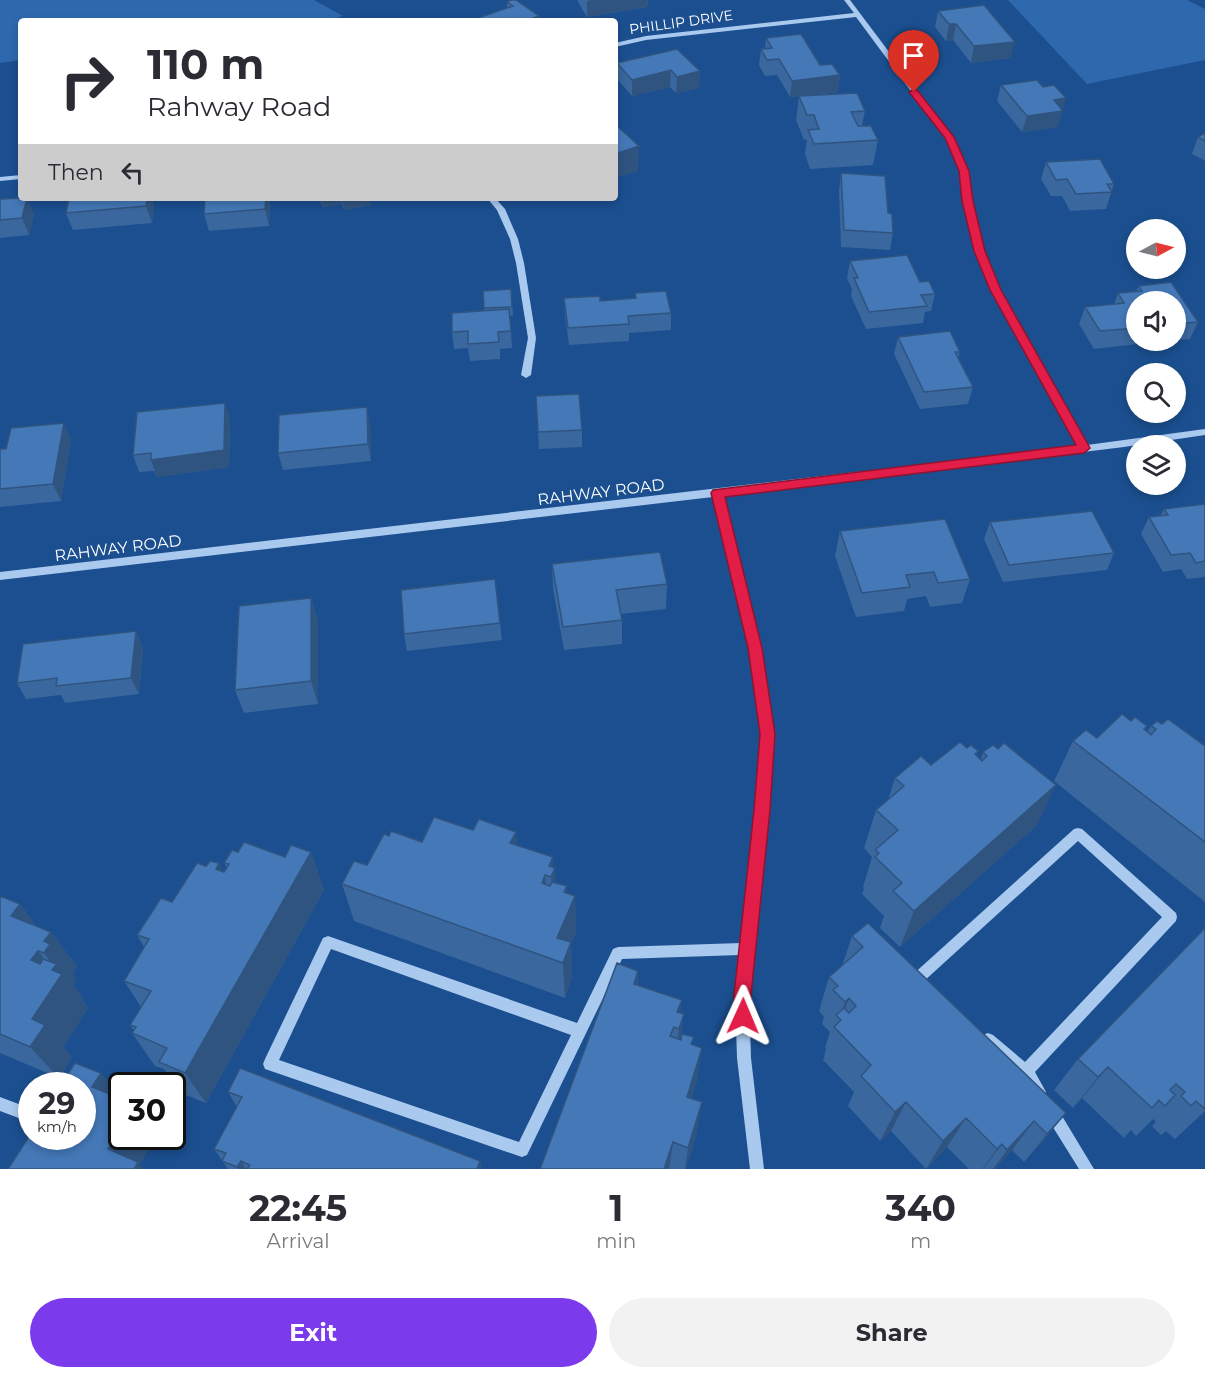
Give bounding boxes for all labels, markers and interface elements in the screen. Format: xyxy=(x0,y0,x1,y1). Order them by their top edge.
street label: PHILLIP DRIVE xyxy=(628,6,734,38)
pin xyxy=(888,30,939,92)
text: 110 m xyxy=(147,38,264,90)
icon: arrive xyxy=(897,39,930,72)
icon: right xyxy=(48,42,126,120)
text: Rahway Road xyxy=(147,90,331,123)
icon: left xyxy=(116,156,149,189)
text: Then xyxy=(48,159,104,186)
north arrow xyxy=(1126,219,1186,279)
map controls xyxy=(1126,219,1186,495)
button: sound xyxy=(1126,291,1186,351)
button: search xyxy=(1126,363,1186,423)
button: layers xyxy=(1126,435,1186,495)
street label: RAHWAY ROAD xyxy=(537,475,665,509)
street label: RAHWAY ROAD xyxy=(54,531,182,565)
position arrow xyxy=(711,984,775,1048)
speed limit sign: 30 xyxy=(108,1072,186,1150)
text: 29 xyxy=(39,1085,75,1122)
text: km/h xyxy=(37,1117,77,1136)
text: 22:45 xyxy=(249,1186,347,1230)
text: 1 xyxy=(609,1186,623,1230)
text: 340 xyxy=(885,1186,956,1230)
text: Arrival xyxy=(267,1229,330,1253)
text: min xyxy=(596,1229,636,1253)
text: m xyxy=(910,1229,931,1253)
button: Exit xyxy=(30,1298,597,1367)
button: Share xyxy=(609,1298,1175,1367)

